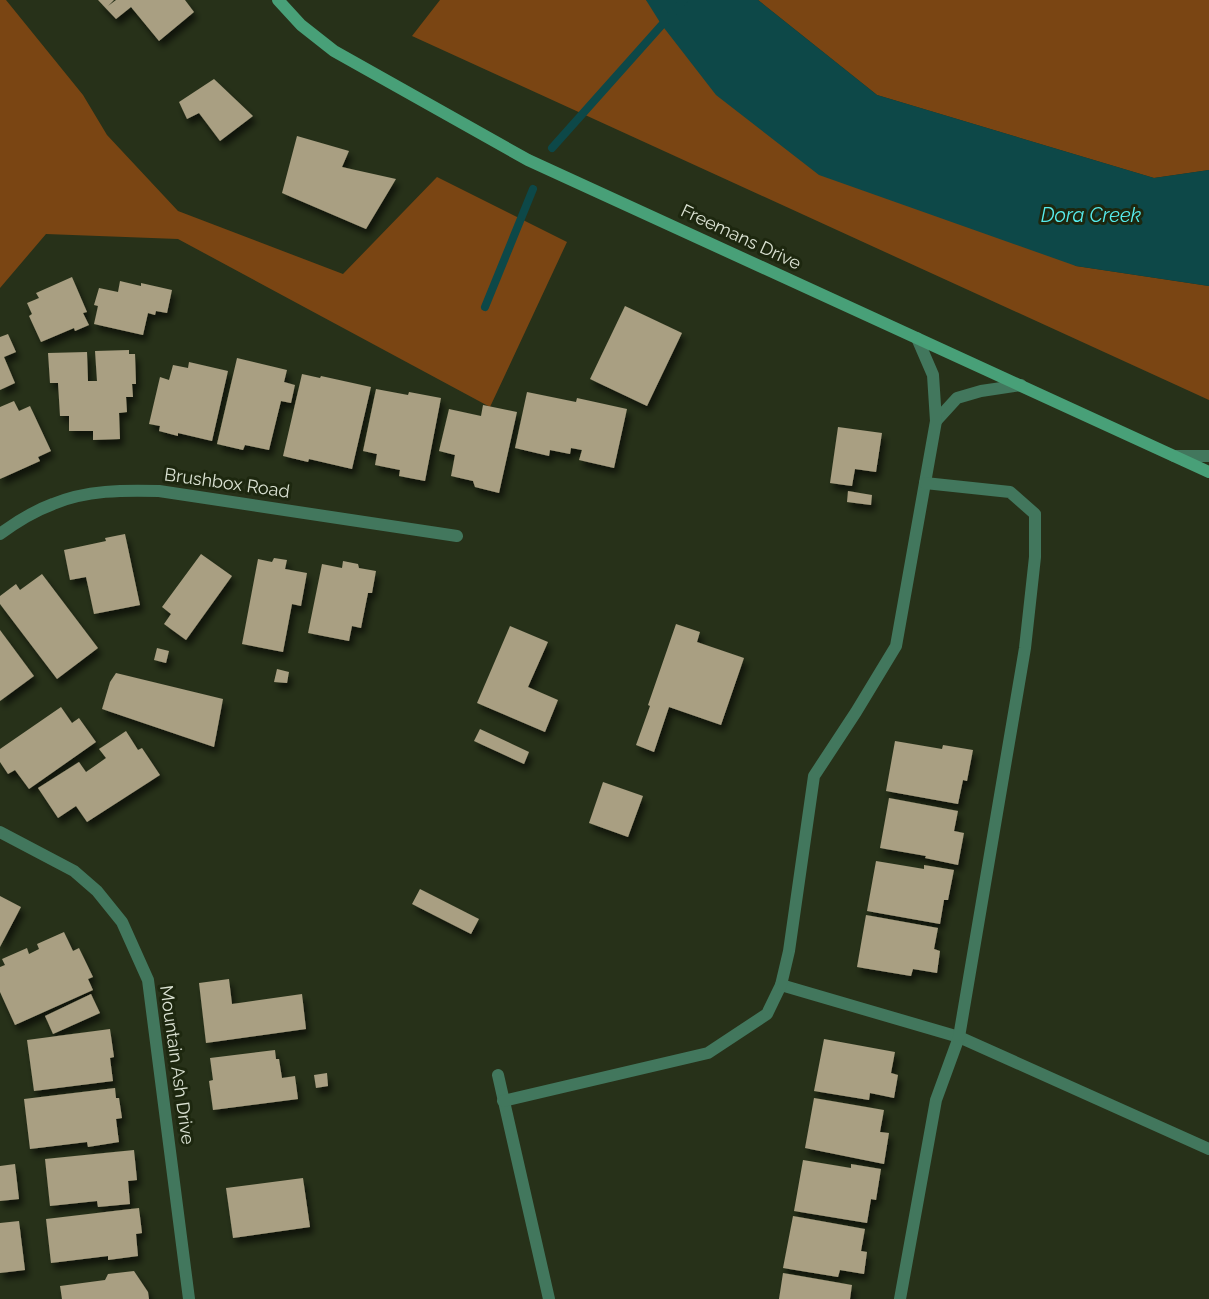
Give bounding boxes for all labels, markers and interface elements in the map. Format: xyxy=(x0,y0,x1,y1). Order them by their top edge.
street label: Freemans Drive xyxy=(678,200,805,274)
water label: Dora Creek xyxy=(1041,203,1142,227)
street label: Brushbox Road xyxy=(163,463,291,502)
street label: Mountain Ash Drive xyxy=(156,984,199,1146)

